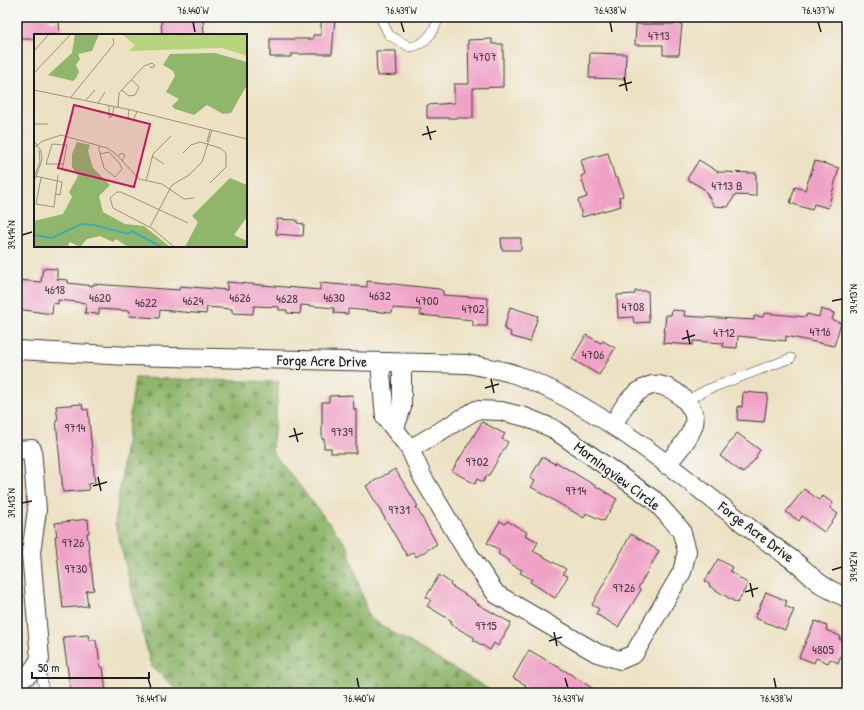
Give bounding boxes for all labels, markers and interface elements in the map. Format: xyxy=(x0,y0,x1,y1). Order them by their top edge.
text: 76.440°W xyxy=(177,4,210,17)
text: 76.439°W xyxy=(385,4,418,17)
text: 76.438°W xyxy=(594,4,627,17)
text: 76.437°W xyxy=(802,4,835,17)
house number: 4713 xyxy=(648,26,670,44)
inset map xyxy=(34,34,247,247)
house number: 4707 xyxy=(473,47,497,65)
house number: 4713 B xyxy=(711,176,743,194)
text: 39.414°N xyxy=(5,220,18,250)
house number: 4618 xyxy=(45,280,66,298)
text: 39.413°N xyxy=(847,284,860,314)
house number: 4632 xyxy=(369,286,391,304)
house number: 4620 xyxy=(89,288,111,306)
house number: 4626 xyxy=(229,288,251,306)
house number: 4630 xyxy=(323,288,345,306)
house number: 4628 xyxy=(276,289,298,307)
house number: 4624 xyxy=(182,291,204,309)
house number: 4700 xyxy=(416,291,439,309)
house number: 4622 xyxy=(135,293,157,311)
house number: 4708 xyxy=(622,297,645,315)
house number: 4702 xyxy=(461,299,485,317)
house number: 4716 xyxy=(809,322,831,340)
house number: 4712 xyxy=(713,323,735,341)
house number: 4706 xyxy=(582,345,604,363)
street label: Forge Acre Drive xyxy=(276,349,367,372)
house number: 9714 xyxy=(65,418,86,436)
house number: 9739 xyxy=(331,422,353,440)
street label: Morningview Circle xyxy=(570,436,665,515)
house number: 9702 xyxy=(465,452,489,470)
house number: 9714 xyxy=(566,481,587,499)
text: 39.413°N xyxy=(5,488,18,518)
street label: Forge Acre Drive xyxy=(713,495,799,567)
house number: 9731 xyxy=(388,500,410,518)
house number: 9726 xyxy=(62,533,84,551)
text: 39.412°N xyxy=(847,552,860,582)
house number: 9730 xyxy=(65,559,88,577)
house number: 9726 xyxy=(613,578,635,596)
house number: 9715 xyxy=(475,616,497,634)
house number: 4805 xyxy=(812,640,834,658)
scale bar xyxy=(32,654,149,680)
text: 50 m xyxy=(38,659,59,676)
text: 76.441°W xyxy=(136,692,167,705)
text: 76.440°W xyxy=(343,692,376,705)
text: 76.439°W xyxy=(552,692,585,705)
text: 76.438°W xyxy=(760,692,793,705)

